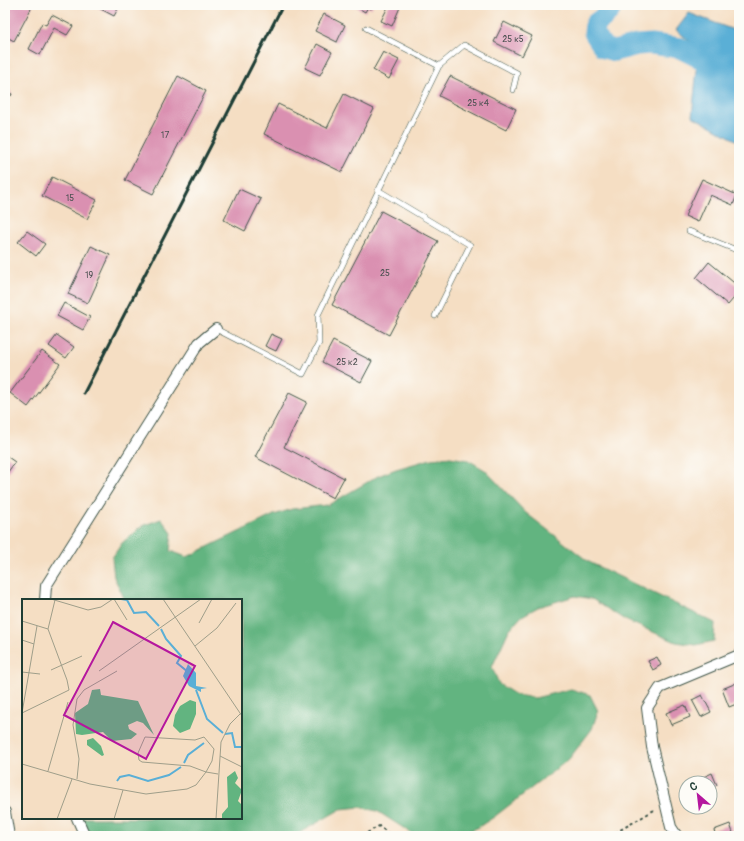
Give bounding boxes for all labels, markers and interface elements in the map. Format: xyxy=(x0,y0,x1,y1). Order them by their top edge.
house number: 25 к5 xyxy=(502,34,524,45)
house number: 25 к4 xyxy=(467,98,490,109)
house number: 17 xyxy=(161,130,169,141)
house number: 15 xyxy=(66,193,74,204)
house number: 25 xyxy=(380,268,390,279)
house number: 19 xyxy=(85,270,93,281)
house number: 25 к2 xyxy=(336,357,358,368)
inset map xyxy=(22,599,242,819)
north arrow xyxy=(678,775,718,815)
text: С xyxy=(687,779,700,794)

